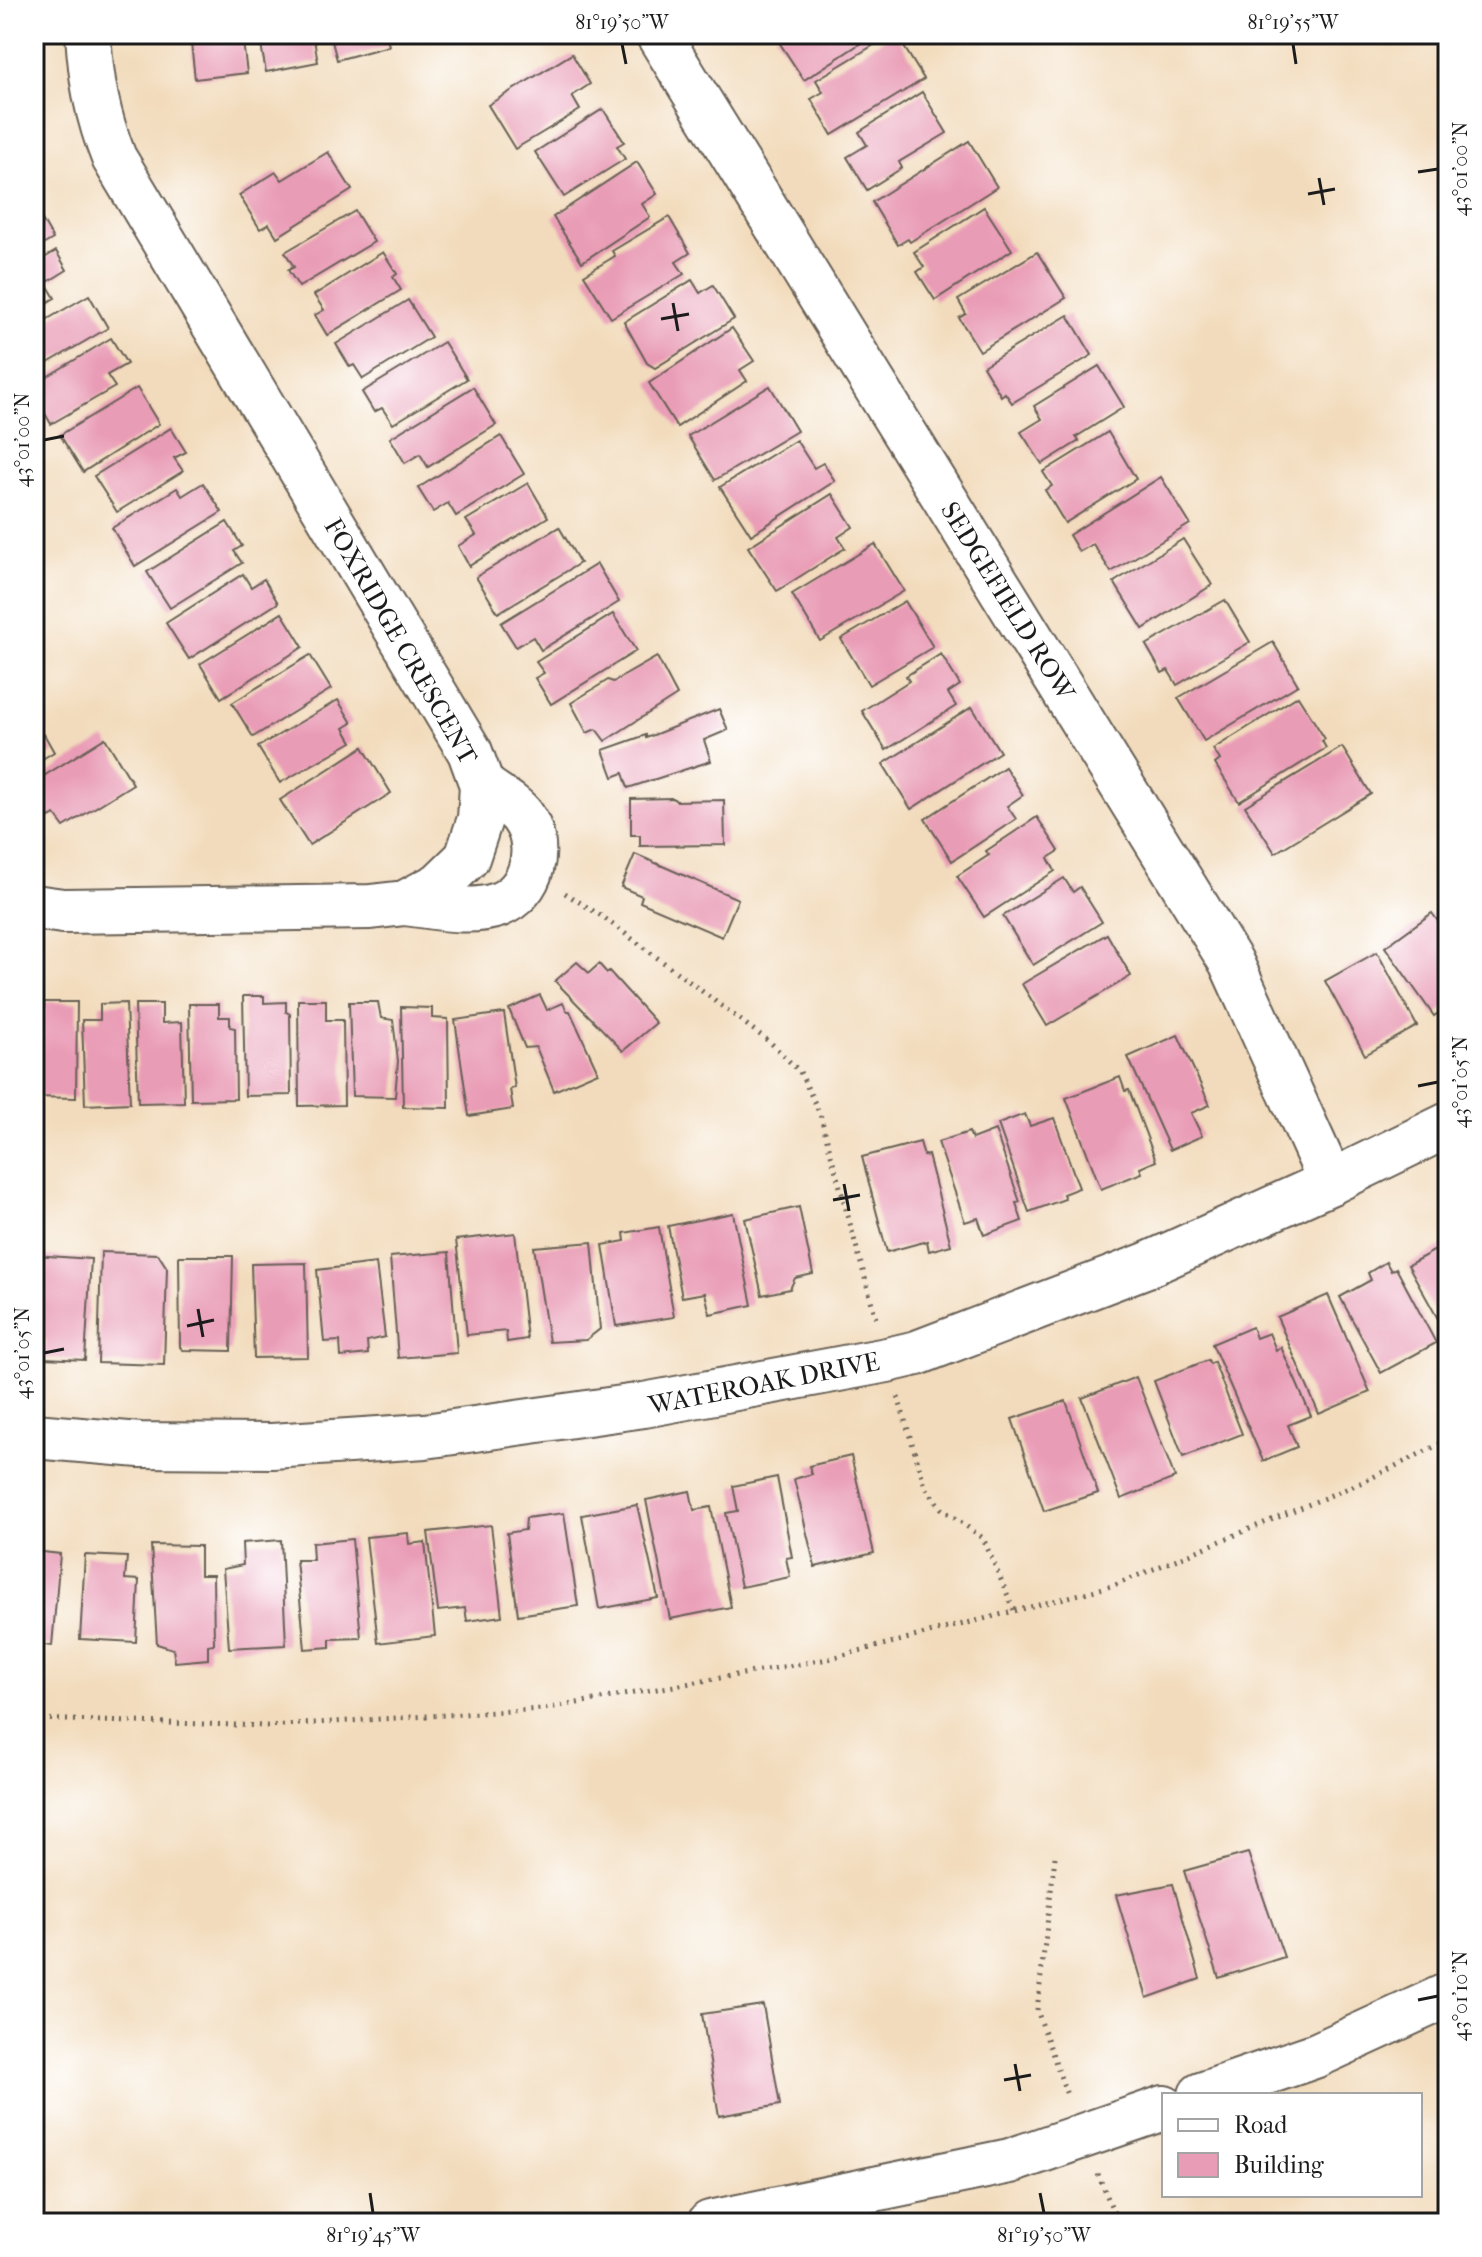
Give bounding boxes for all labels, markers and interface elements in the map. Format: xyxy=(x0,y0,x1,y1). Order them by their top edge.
text: 81°19'50"W xyxy=(575,11,670,34)
text: 81°19'55"W xyxy=(1248,11,1340,34)
text: 43°01'00"N xyxy=(1449,122,1472,216)
text: 43°01'00"N xyxy=(11,393,34,487)
street label: SEDGEFIELD ROW xyxy=(934,496,1082,707)
street label: FOXRIDGE CRESCENT xyxy=(317,513,484,770)
text: 43°01'05"N xyxy=(1449,1036,1472,1128)
text: 43°01'05"N xyxy=(11,1307,34,1399)
street label: WATEROAK DRIVE xyxy=(645,1346,882,1421)
text: 43°01'10"N xyxy=(1449,1951,1472,2041)
legend xyxy=(1162,2093,1422,2197)
text: Road xyxy=(1234,2111,1288,2139)
text: Building xyxy=(1234,2151,1325,2179)
text: 81°19'45"W xyxy=(326,2224,421,2247)
text: 81°19'50"W xyxy=(997,2224,1092,2247)

